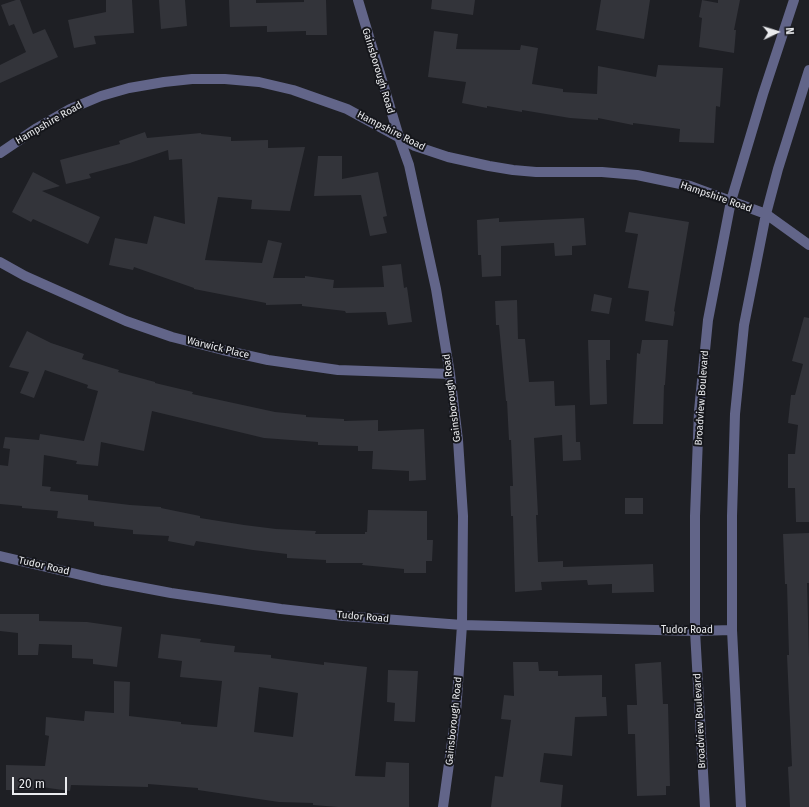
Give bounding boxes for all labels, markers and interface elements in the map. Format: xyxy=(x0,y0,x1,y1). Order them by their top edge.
north arrow xyxy=(757,12,797,52)
street label: Gainsborough Road xyxy=(359,27,397,115)
text: N xyxy=(783,27,796,35)
street label: Hampshire Road xyxy=(14,99,84,147)
street label: Hampshire Road xyxy=(355,109,427,153)
street label: Hampshire Road xyxy=(679,179,753,215)
street label: Warwick Place xyxy=(186,334,250,362)
street label: Broadview Boulevard xyxy=(693,350,711,446)
street label: Gainsborough Road xyxy=(441,353,463,443)
street label: Tudor Road xyxy=(17,554,71,578)
street label: Tudor Road xyxy=(337,609,389,625)
street label: Tudor Road xyxy=(661,624,713,636)
street label: Broadview Boulevard xyxy=(692,673,708,769)
street label: Gainsborough Road xyxy=(443,676,465,766)
scale bar xyxy=(14,769,69,795)
text: 20 m xyxy=(19,777,45,791)

